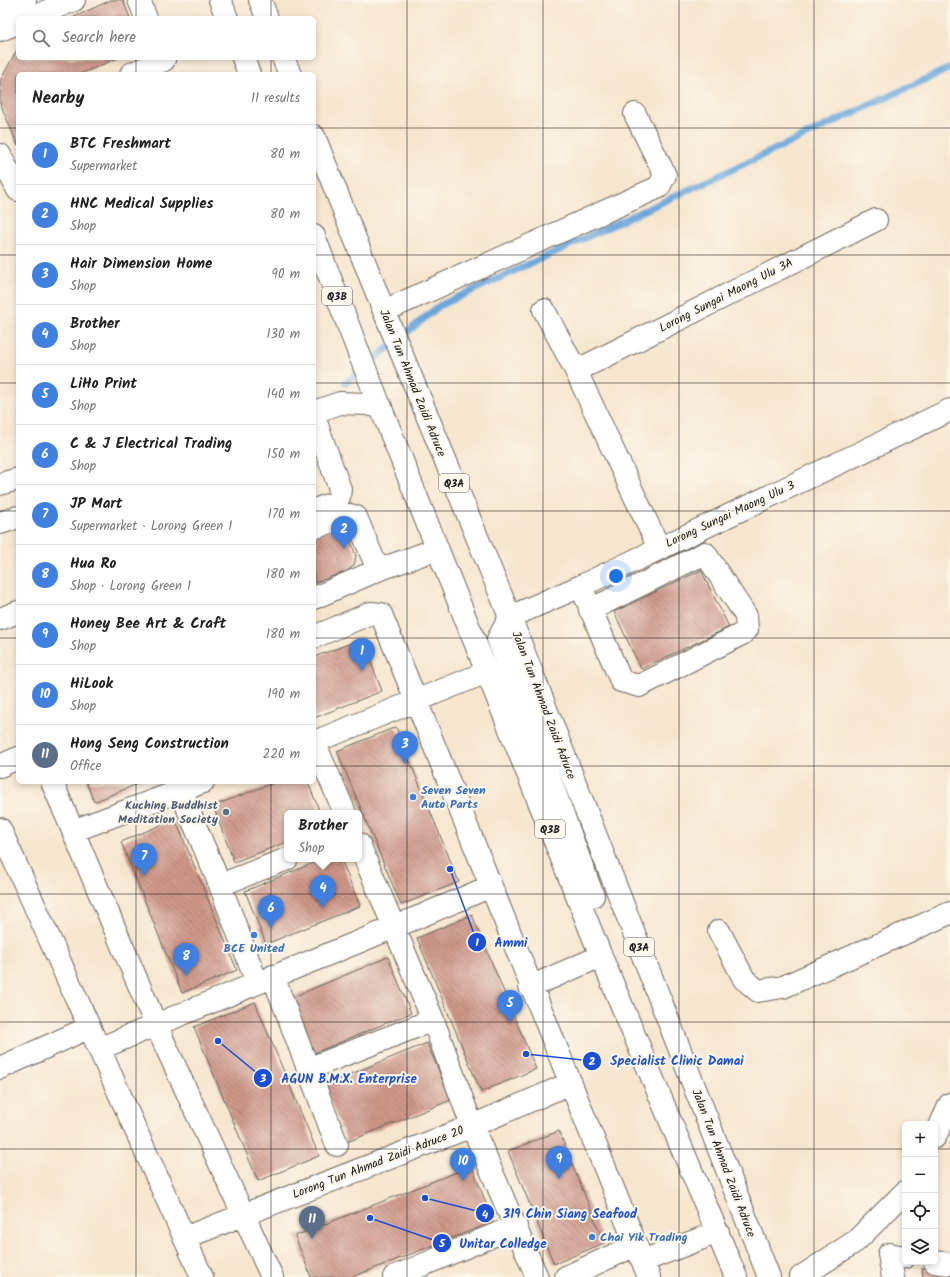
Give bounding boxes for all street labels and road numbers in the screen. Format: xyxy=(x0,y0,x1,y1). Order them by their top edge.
street label: Lorong Sungai Maong Ulu 3A xyxy=(656,253,797,338)
road number: Q3B xyxy=(322,287,352,305)
street label: Jalan Tun Ahmad Zaidi Adruce xyxy=(374,307,451,460)
road number: Q3A xyxy=(439,474,469,492)
street label: Lorong Sungai Maong Ulu 3 xyxy=(662,476,798,553)
street label: Jalan Tun Ahmad Zaidi Adruce xyxy=(506,628,581,783)
road number: Q3B xyxy=(535,820,565,838)
road number: Q3A xyxy=(624,938,654,956)
street label: Jalan Tun Ahmad Zaidi Adruce xyxy=(686,1086,761,1241)
street label: Lorong Tun Ahmad Zaidi Adruce 20 xyxy=(290,1121,467,1204)

